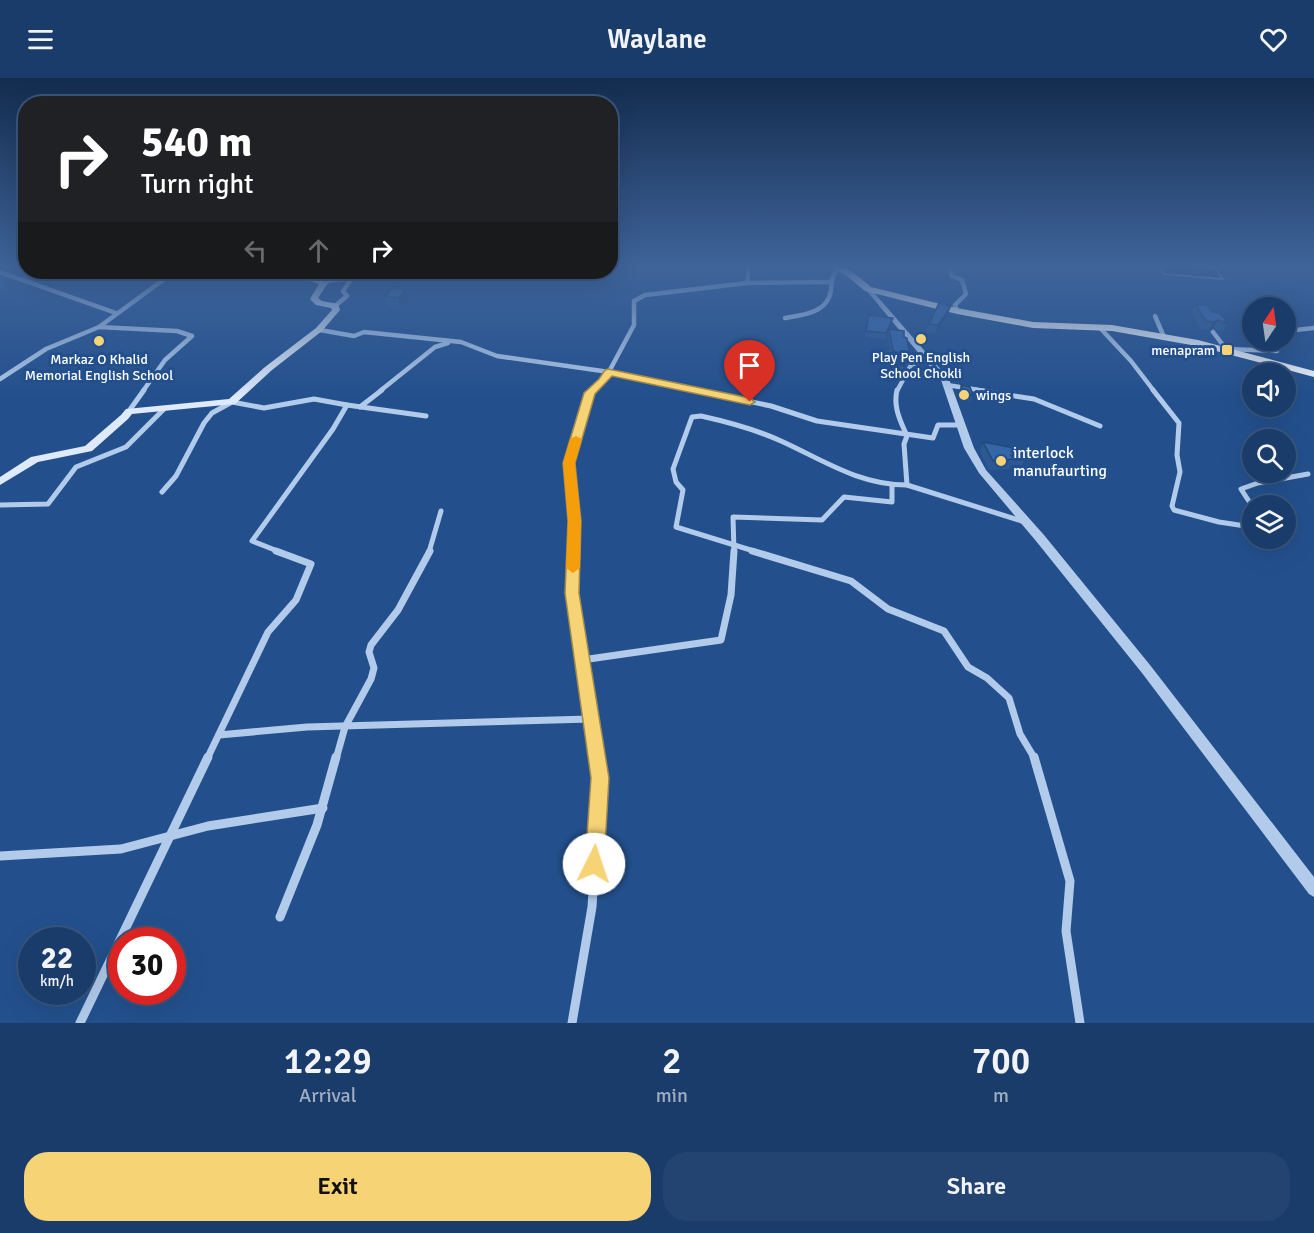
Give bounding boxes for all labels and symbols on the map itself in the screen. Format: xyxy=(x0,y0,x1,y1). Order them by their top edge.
north arrow xyxy=(1242,297,1296,351)
marker: Play Pen English School Chokli xyxy=(914,332,928,346)
marker: Markaz O Khalid Memorial English School xyxy=(92,334,106,348)
pin xyxy=(724,340,775,402)
place label: menapram xyxy=(1151,342,1215,359)
marker: menapram xyxy=(1220,343,1234,357)
place label: Play Pen English School Chokli xyxy=(872,349,970,382)
place label: Markaz O Khalid Memorial English School xyxy=(25,351,173,384)
place label: wings xyxy=(976,387,1011,404)
marker: wings xyxy=(957,388,971,402)
place label: interlock manufaurting xyxy=(1013,443,1107,481)
marker: interlock manufaurting xyxy=(994,454,1008,468)
position arrow xyxy=(562,832,626,896)
speed limit sign: 30 xyxy=(108,927,186,1005)

